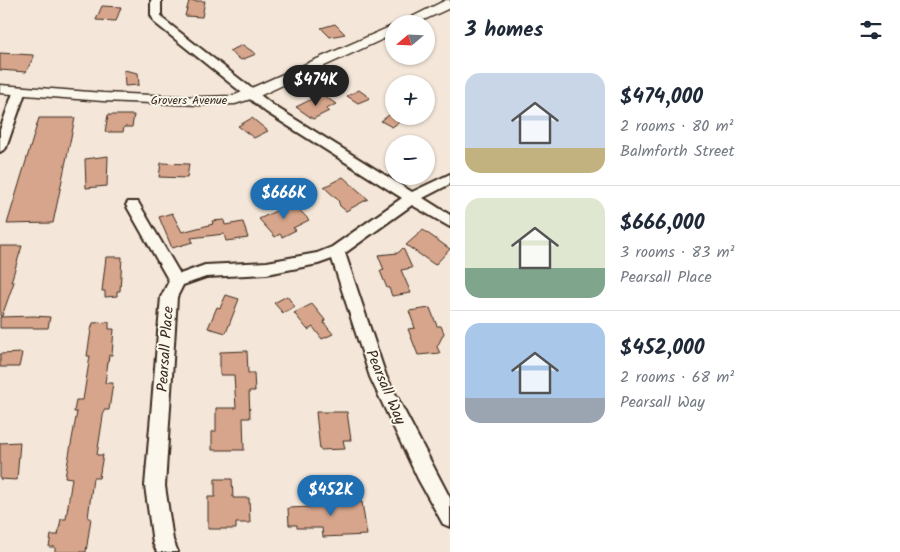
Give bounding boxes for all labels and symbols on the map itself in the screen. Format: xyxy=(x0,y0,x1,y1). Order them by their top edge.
north arrow xyxy=(385,15,435,65)
pin: $474K xyxy=(281,64,351,107)
street label: Grovers Avenue xyxy=(151,91,228,110)
pin: $666K xyxy=(249,178,319,220)
street label: Pearsall Place xyxy=(151,305,181,393)
street label: Pearsall Way xyxy=(359,346,412,430)
pin: $452K xyxy=(296,474,366,517)

